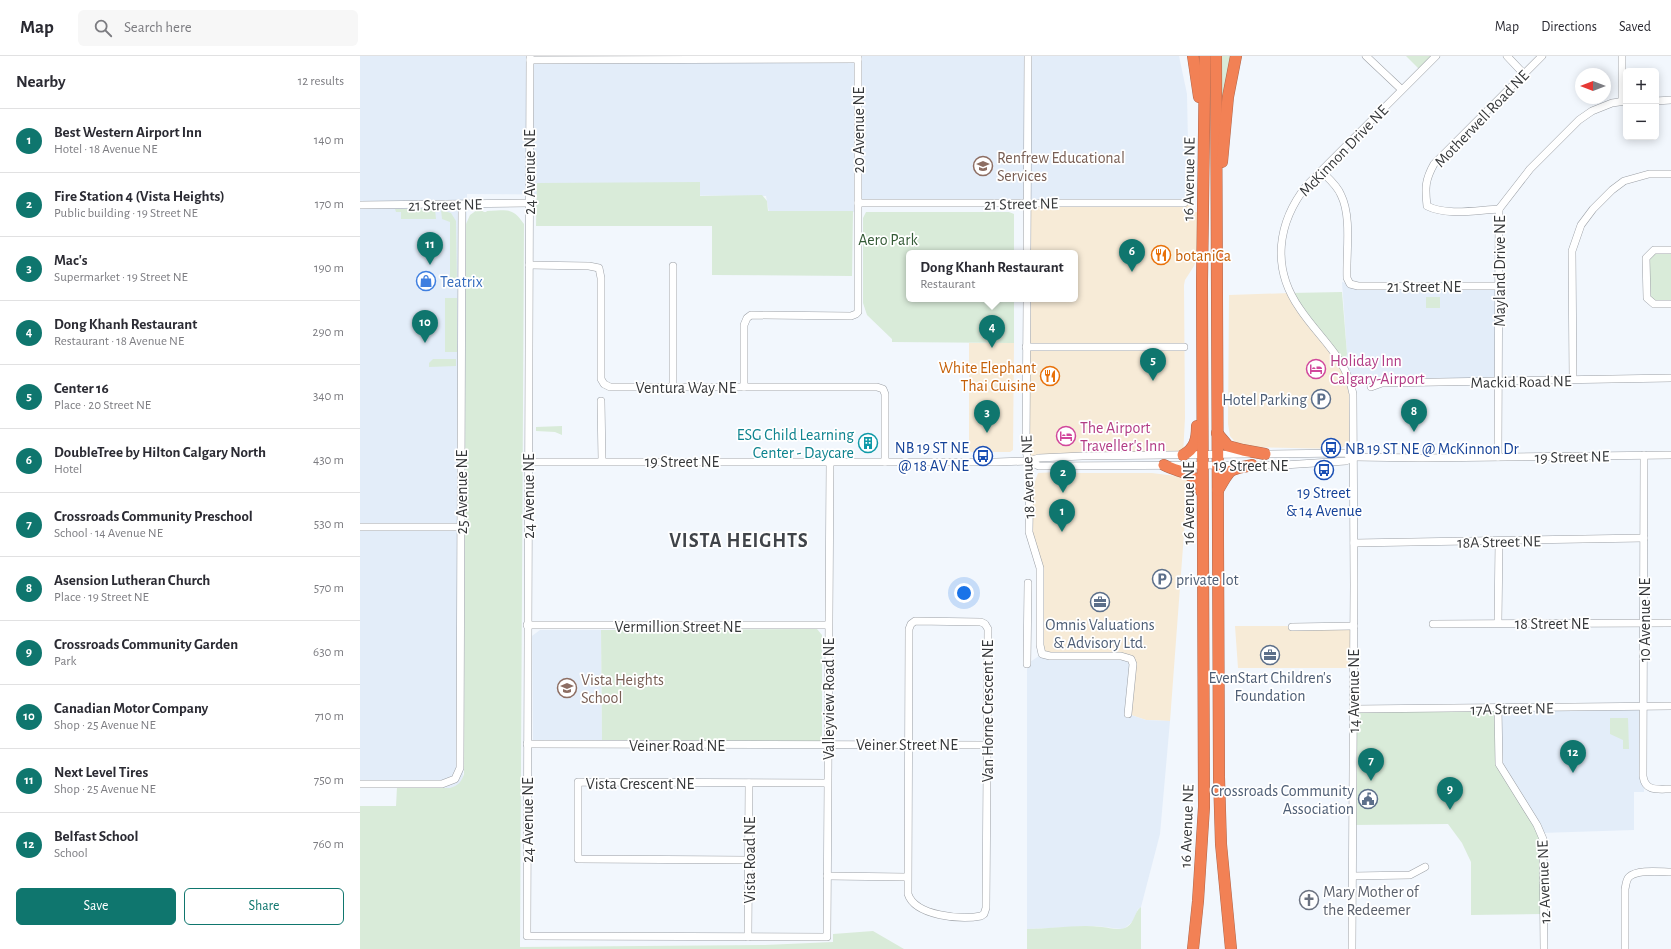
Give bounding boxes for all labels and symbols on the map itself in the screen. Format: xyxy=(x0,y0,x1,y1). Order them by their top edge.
street label: Motherwell Road NE xyxy=(1432,67,1532,170)
north arrow xyxy=(1575,68,1611,104)
street label: 20 Avenue NE xyxy=(851,87,867,173)
street label: McKinnon Drive NE xyxy=(1296,102,1391,199)
street label: 24 Avenue NE xyxy=(522,129,538,215)
street label: 16 Avenue NE xyxy=(1180,137,1198,221)
place label: Renfrew Educational Services xyxy=(997,150,1125,184)
school or university icon: Renfrew Educational Services xyxy=(972,155,994,177)
street label: 21 Street NE xyxy=(984,195,1059,213)
street label: 21 Street NE xyxy=(408,196,483,214)
street label: Mayland Drive NE xyxy=(1492,215,1509,327)
pin: 11 xyxy=(417,232,443,265)
park label: Aero Park xyxy=(858,232,918,248)
pin: 6 xyxy=(1119,239,1145,272)
restaurant icon: botaniCa xyxy=(1150,244,1172,266)
place label: botaniCa xyxy=(1175,248,1231,264)
shop icon: Teatrix xyxy=(415,270,437,292)
place label: Teatrix xyxy=(440,274,483,290)
street label: 21 Street NE xyxy=(1387,279,1461,295)
pin: 10 xyxy=(412,310,438,343)
pin: 4 xyxy=(979,315,1005,348)
pin: 5 xyxy=(1140,348,1166,381)
place label: Holiday Inn Calgary-Airport xyxy=(1330,353,1425,388)
hotel icon: Holiday Inn Calgary-Airport xyxy=(1305,358,1327,380)
place label: White Elephant Thai Cuisine xyxy=(939,360,1036,394)
restaurant icon: White Elephant Thai Cuisine xyxy=(1039,365,1061,387)
street label: Mackid Road NE xyxy=(1470,373,1572,391)
street label: Ventura Way NE xyxy=(636,380,737,397)
parking icon: Hotel Parking xyxy=(1310,388,1332,410)
place label: Hotel Parking xyxy=(1222,392,1307,408)
pin: 8 xyxy=(1401,399,1427,432)
pin: 3 xyxy=(974,400,1000,433)
place label: The Airport Traveller's Inn xyxy=(1080,420,1165,454)
hotel icon: The Airport Traveller's Inn xyxy=(1055,425,1077,447)
place label: ESG Child Learning Center - Daycare xyxy=(737,427,854,462)
building icon: ESG Child Learning Center - Daycare xyxy=(857,432,879,454)
street label: 18 Avenue NE xyxy=(1019,435,1037,519)
bus stop icon: NB 19 ST NE @ McKinnon Dr xyxy=(1320,437,1342,459)
place label: NB 19 ST NE @ 18 AV NE xyxy=(895,440,969,474)
place label: NB 19 ST NE @ McKinnon Dr xyxy=(1345,441,1520,457)
bus stop icon: NB 19 ST NE @ 18 AV NE xyxy=(972,445,994,467)
street label: 19 Street NE xyxy=(1535,448,1610,466)
street label: 25 Avenue NE xyxy=(454,449,470,534)
street label: 24 Avenue NE xyxy=(521,453,537,539)
street label: 19 Street NE xyxy=(645,454,720,470)
street label: 19 Street NE xyxy=(1214,458,1289,474)
bus stop icon: 19 Street & 14 Avenue xyxy=(1313,459,1335,481)
pin: 2 xyxy=(1050,460,1076,493)
street label: 16 Avenue NE xyxy=(1181,461,1197,545)
place label: 19 Street & 14 Avenue xyxy=(1286,485,1362,519)
pin: 1 xyxy=(1049,499,1075,532)
district label: VISTA HEIGHTS xyxy=(669,531,809,551)
street label: 18A Street NE xyxy=(1457,533,1541,551)
parking icon: private lot xyxy=(1151,568,1173,590)
place label: private lot xyxy=(1176,572,1239,588)
street label: 10 Avenue NE xyxy=(1637,577,1653,662)
your location xyxy=(954,583,974,603)
office icon: Omnis Valuations & Advisory Ltd. xyxy=(1089,591,1111,613)
street label: 18 Street NE xyxy=(1515,616,1590,632)
place label: Omnis Valuations & Advisory Ltd. xyxy=(1045,617,1155,652)
street label: Vermillion Street NE xyxy=(615,619,742,635)
street label: Valleyview Road NE xyxy=(821,638,838,760)
street label: Van Horne Crescent NE xyxy=(980,639,996,782)
office icon: EvenStart Children's Foundation xyxy=(1259,644,1281,666)
street label: 14 Avenue NE xyxy=(1346,649,1362,733)
place label: EvenStart Children's Foundation xyxy=(1208,670,1332,704)
place label: Vista Heights School xyxy=(581,672,664,706)
school or university icon: Vista Heights School xyxy=(556,677,578,699)
street label: 17A Street NE xyxy=(1470,700,1554,718)
street label: Veiner Street NE xyxy=(856,737,958,753)
street label: Veiner Road NE xyxy=(629,738,725,754)
pin: 12 xyxy=(1560,740,1586,773)
pin: 7 xyxy=(1358,748,1384,781)
street label: Vista Crescent NE xyxy=(586,776,695,792)
street label: 24 Avenue NE xyxy=(520,777,536,863)
pin: 9 xyxy=(1437,777,1463,810)
place label: Crossroads Community Association xyxy=(1211,783,1354,817)
street label: 16 Avenue NE xyxy=(1178,784,1196,868)
public building icon: Crossroads Community Association xyxy=(1357,788,1379,810)
street label: Vista Road NE xyxy=(742,816,758,904)
street label: 12 Avenue NE xyxy=(1535,840,1553,924)
place label: Mary Mother of the Redeemer xyxy=(1323,884,1420,918)
church icon: Mary Mother of the Redeemer xyxy=(1298,889,1320,911)

